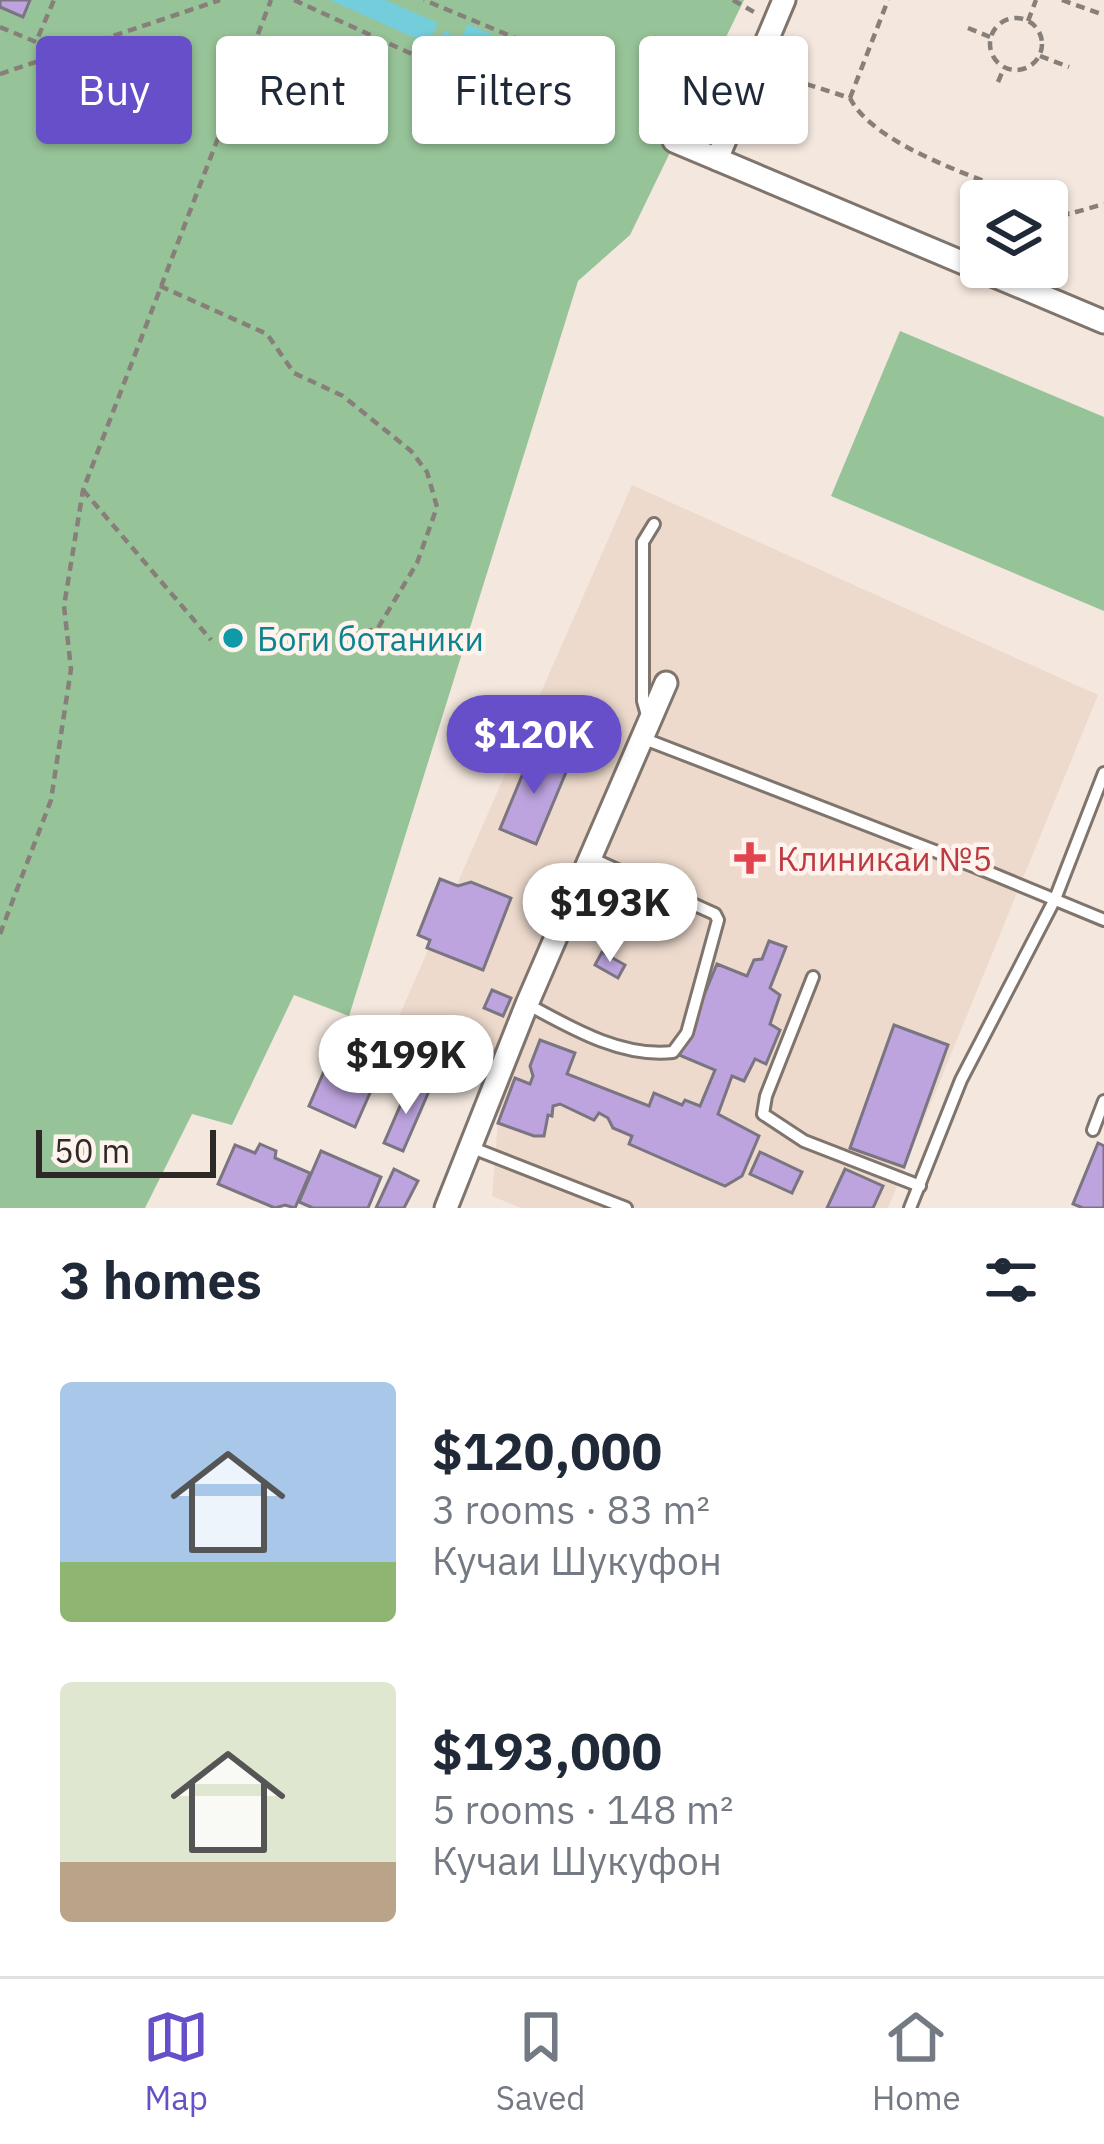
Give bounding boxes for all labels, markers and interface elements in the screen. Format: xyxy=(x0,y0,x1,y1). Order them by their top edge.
chip: Buy xyxy=(36,36,192,144)
chip: Rent xyxy=(216,36,388,144)
chip: Filters xyxy=(412,36,615,144)
chip: New xyxy=(639,36,808,144)
map controls xyxy=(960,180,1068,288)
button: layers xyxy=(960,180,1068,288)
place label: Боги ботаники xyxy=(257,617,484,660)
marker: Боги ботаники xyxy=(220,625,246,651)
pin: $120K xyxy=(450,695,618,797)
text: $120K xyxy=(474,708,594,759)
place label: Клиникаи №5 xyxy=(777,837,992,880)
marker: Клиникаи №5 xyxy=(734,842,766,874)
pin: $193K xyxy=(526,863,694,965)
text: $193K xyxy=(550,876,670,927)
pin: $199K xyxy=(322,1015,490,1117)
text: $199K xyxy=(346,1028,466,1079)
scale bar xyxy=(36,1124,216,1177)
text: 50 m xyxy=(54,1129,130,1172)
text: 3 homes xyxy=(60,1247,262,1313)
icon: filters xyxy=(978,1247,1044,1313)
text: $120,000 xyxy=(432,1418,662,1484)
icon: home xyxy=(156,1430,300,1574)
text: 3 rooms · 83 m² xyxy=(432,1484,710,1535)
text: Кучаи Шукуфон xyxy=(432,1535,722,1586)
text: $193,000 xyxy=(432,1718,662,1784)
icon: home xyxy=(156,1730,300,1874)
text: 5 rooms · 148 m² xyxy=(432,1784,734,1835)
text: Кучаи Шукуфон xyxy=(432,1835,722,1886)
tab: Map xyxy=(143,2004,209,2119)
tab: Saved xyxy=(496,2004,585,2119)
tab: Home xyxy=(872,2004,961,2119)

